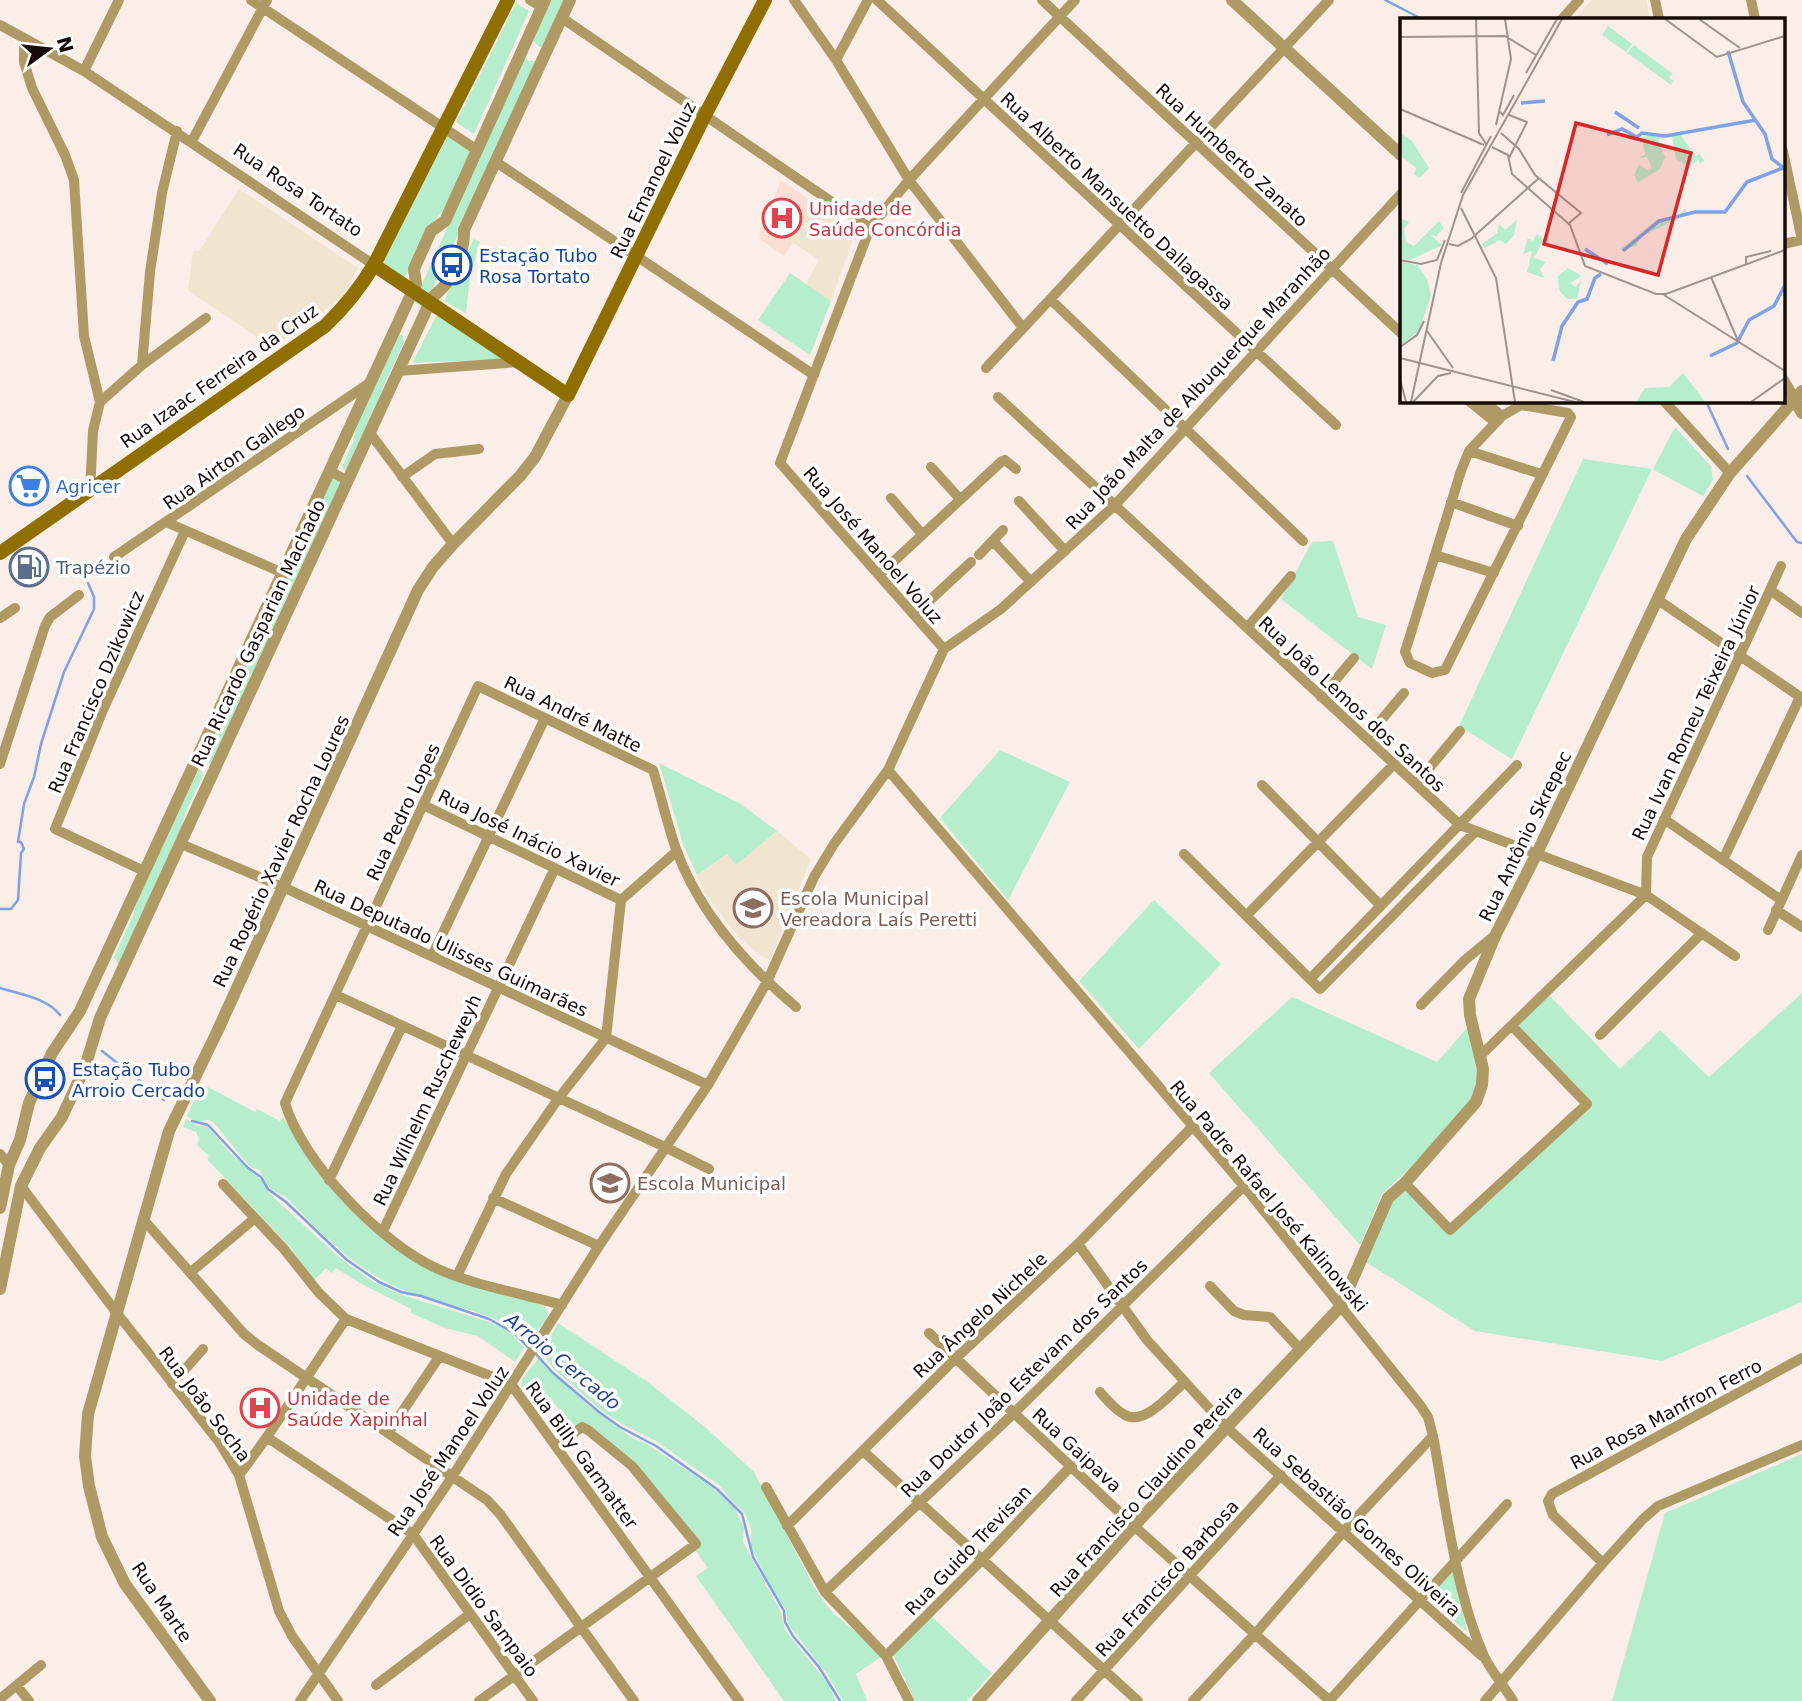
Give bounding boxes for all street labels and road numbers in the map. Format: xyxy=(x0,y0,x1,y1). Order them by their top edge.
street label: Rua Humberto Zanato xyxy=(1152,79,1312,231)
street label: Rua Alberto Mansuetto Dallagassa xyxy=(997,88,1237,314)
street label: Rua Emanoel Voluz xyxy=(606,98,700,262)
street label: Rua Rosa Tortato xyxy=(229,139,367,241)
street label: Rua João Malta de Albuquerque Maranhão xyxy=(1061,243,1335,533)
street label: Rua Izaac Ferreira da Cruz xyxy=(116,300,322,452)
street label: Rua Airton Gallego xyxy=(159,400,309,514)
street label: Rua José Manoel Voluz xyxy=(799,462,947,628)
street label: Rua Ricardo Gasparian Machado xyxy=(187,496,329,770)
street label: Rua Ivan Romeu Teixeira Júnior xyxy=(1628,582,1765,844)
street label: Rua Francisco Dzikowicz xyxy=(44,588,148,796)
street label: Rua João Lemos dos Santos xyxy=(1254,612,1450,796)
street label: Rua André Matte xyxy=(501,672,645,756)
street label: Rua Rogério Xavier Rocha Loures xyxy=(209,712,353,990)
street label: Rua Pedro Lopes xyxy=(362,740,444,884)
street label: Rua Antônio Skrepec xyxy=(1475,747,1575,925)
street label: Rua José Inácio Xavier xyxy=(435,785,624,891)
street label: Rua Deputado Ulisses Guimarães xyxy=(311,875,591,1021)
street label: Rua Wilhelm Ruscheweyh xyxy=(369,991,485,1209)
street label: Rua Padre Rafael José Kalinowski xyxy=(1166,1076,1372,1316)
street label: Rua Ângelo Nichele xyxy=(909,1248,1051,1382)
street label: Rua Doutor João Estevam dos Santos xyxy=(897,1254,1151,1502)
street label: Rua João Socha xyxy=(155,1342,255,1466)
street label: Rua Rosa Manfron Ferro xyxy=(1567,1355,1765,1473)
street label: Rua José Manoel Voluz xyxy=(383,1362,513,1540)
street label: Rua Billy Garmatter xyxy=(522,1377,643,1533)
street label: Rua Francisco Claudino Pereira xyxy=(1046,1381,1246,1601)
street label: Rua Gaipava xyxy=(1028,1403,1126,1497)
street label: Rua Sebastião Gomes Oliveira xyxy=(1249,1423,1465,1621)
street label: Rua Guido Trevisan xyxy=(901,1481,1035,1619)
street label: Rua Francisco Barbosa xyxy=(1091,1495,1243,1661)
street label: Rua Didio Sampaio xyxy=(425,1531,543,1681)
street label: Rua Marte xyxy=(128,1558,196,1646)

